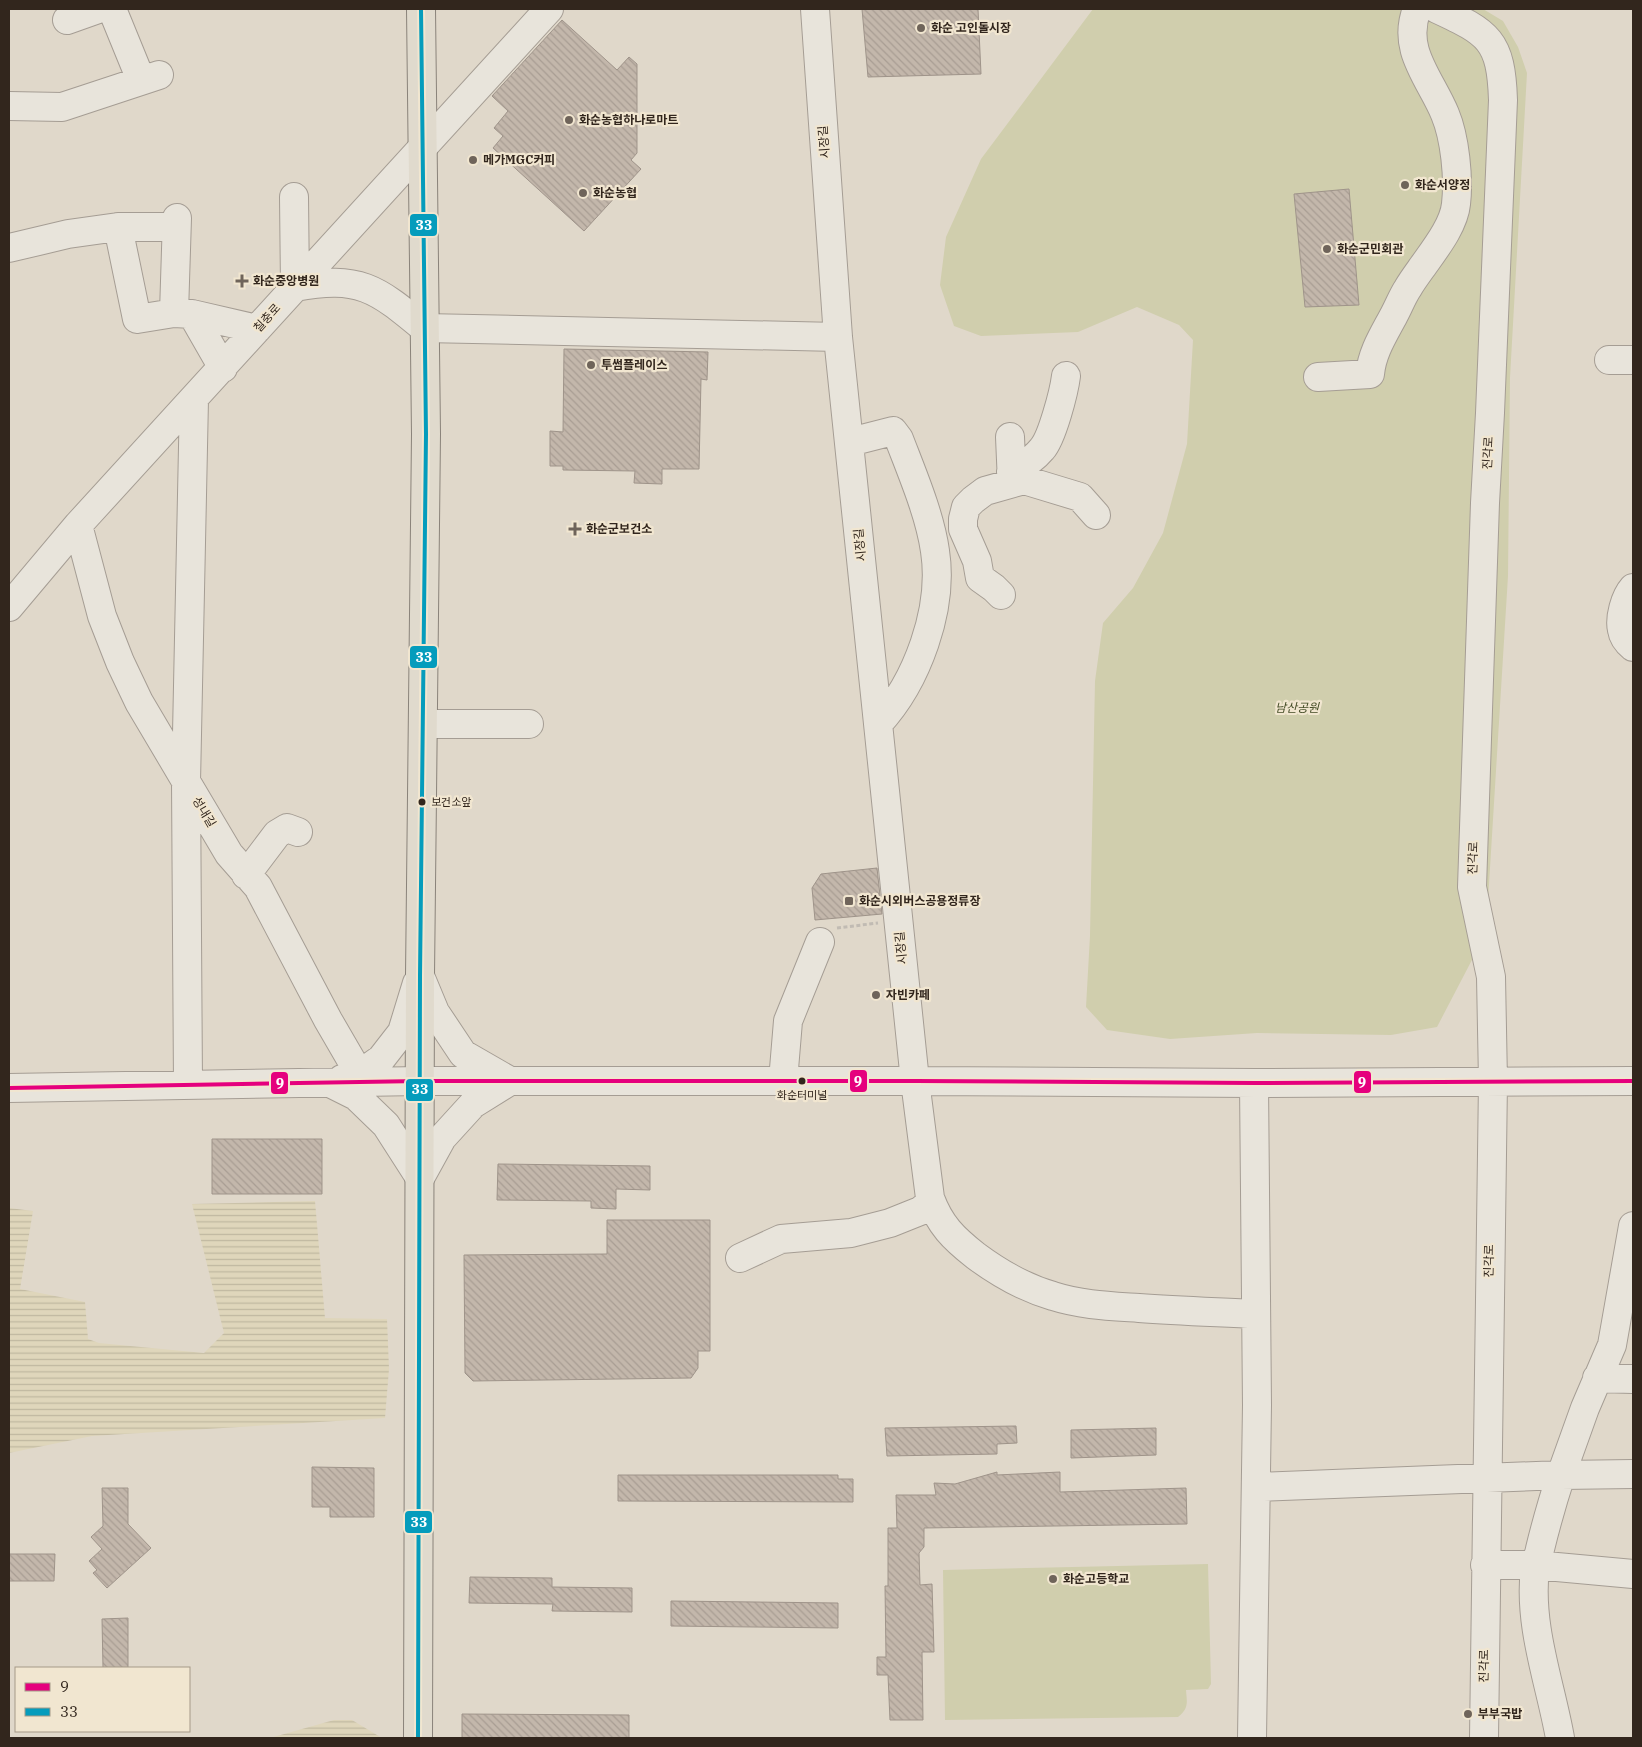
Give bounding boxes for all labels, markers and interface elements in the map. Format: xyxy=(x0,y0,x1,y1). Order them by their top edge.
place label: 화순 고인돌시장 xyxy=(931,20,1011,35)
marker: 화순 고인돌시장 xyxy=(915,22,927,34)
place label: 화순농협하나로마트 xyxy=(579,112,678,127)
marker: 화순농협하나로마트 xyxy=(563,114,575,126)
street label: 시장길 xyxy=(815,125,832,159)
place label: 메가MGC커피 xyxy=(483,152,555,167)
marker: 메가MGC커피 xyxy=(467,154,479,166)
place label: 화순서양정 xyxy=(1415,177,1470,192)
marker: 화순서양정 xyxy=(1399,179,1411,191)
place label: 화순농협 xyxy=(593,185,637,200)
marker: 화순농협 xyxy=(577,187,589,199)
line badge: 33 xyxy=(409,213,438,237)
text: 33 xyxy=(416,216,432,234)
place label: 화순군민회관 xyxy=(1337,241,1403,256)
marker: 화순군민회관 xyxy=(1321,243,1333,255)
place label: 화순중앙병원 xyxy=(253,273,319,288)
marker: 화순중앙병원 xyxy=(235,274,249,288)
street label: 칠충로 xyxy=(250,300,283,335)
place label: 투썸플레이스 xyxy=(601,357,667,372)
marker: 투썸플레이스 xyxy=(585,359,597,371)
street label: 진각로 xyxy=(1479,436,1496,470)
place label: 화순군보건소 xyxy=(586,521,652,536)
marker: 화순군보건소 xyxy=(568,522,582,536)
street label: 시장길 xyxy=(850,528,869,562)
line badge: 33 xyxy=(409,645,438,669)
text: 33 xyxy=(416,648,432,666)
park label: 남산공원 xyxy=(1275,700,1320,715)
street label: 성내길 xyxy=(189,794,219,830)
place label: 보건소앞 xyxy=(431,795,471,809)
marker: 보건소앞 xyxy=(417,797,427,807)
street label: 진각로 xyxy=(1464,841,1481,875)
place label: 화순시외버스공용정류장 xyxy=(859,893,980,908)
marker: 화순시외버스공용정류장 xyxy=(843,895,855,907)
street label: 시장길 xyxy=(891,931,910,965)
place label: 자빈카페 xyxy=(886,987,930,1002)
marker: 자빈카페 xyxy=(870,989,882,1001)
line badge: 9 xyxy=(849,1069,868,1093)
line badge: 9 xyxy=(1353,1070,1372,1094)
line badge: 9 xyxy=(270,1071,289,1095)
text: 9 xyxy=(854,1072,862,1090)
text: 9 xyxy=(1358,1073,1366,1091)
text: 9 xyxy=(276,1074,284,1092)
marker: 화순터미널 xyxy=(797,1076,807,1086)
line badge: 33 xyxy=(405,1078,434,1102)
text: 33 xyxy=(412,1080,428,1098)
place label: 화순터미널 xyxy=(777,1088,827,1102)
street label: 진각로 xyxy=(1481,1244,1496,1278)
line badge: 33 xyxy=(404,1510,433,1534)
text: 33 xyxy=(411,1513,427,1531)
place label: 화순고등학교 xyxy=(1063,1571,1129,1586)
marker: 화순고등학교 xyxy=(1047,1573,1059,1585)
street label: 진각로 xyxy=(1476,1649,1491,1683)
legend xyxy=(15,1667,190,1732)
text: 9 xyxy=(60,1677,69,1696)
text: 33 xyxy=(60,1702,78,1721)
place label: 부부국밥 xyxy=(1478,1706,1522,1721)
marker: 부부국밥 xyxy=(1462,1708,1474,1720)

